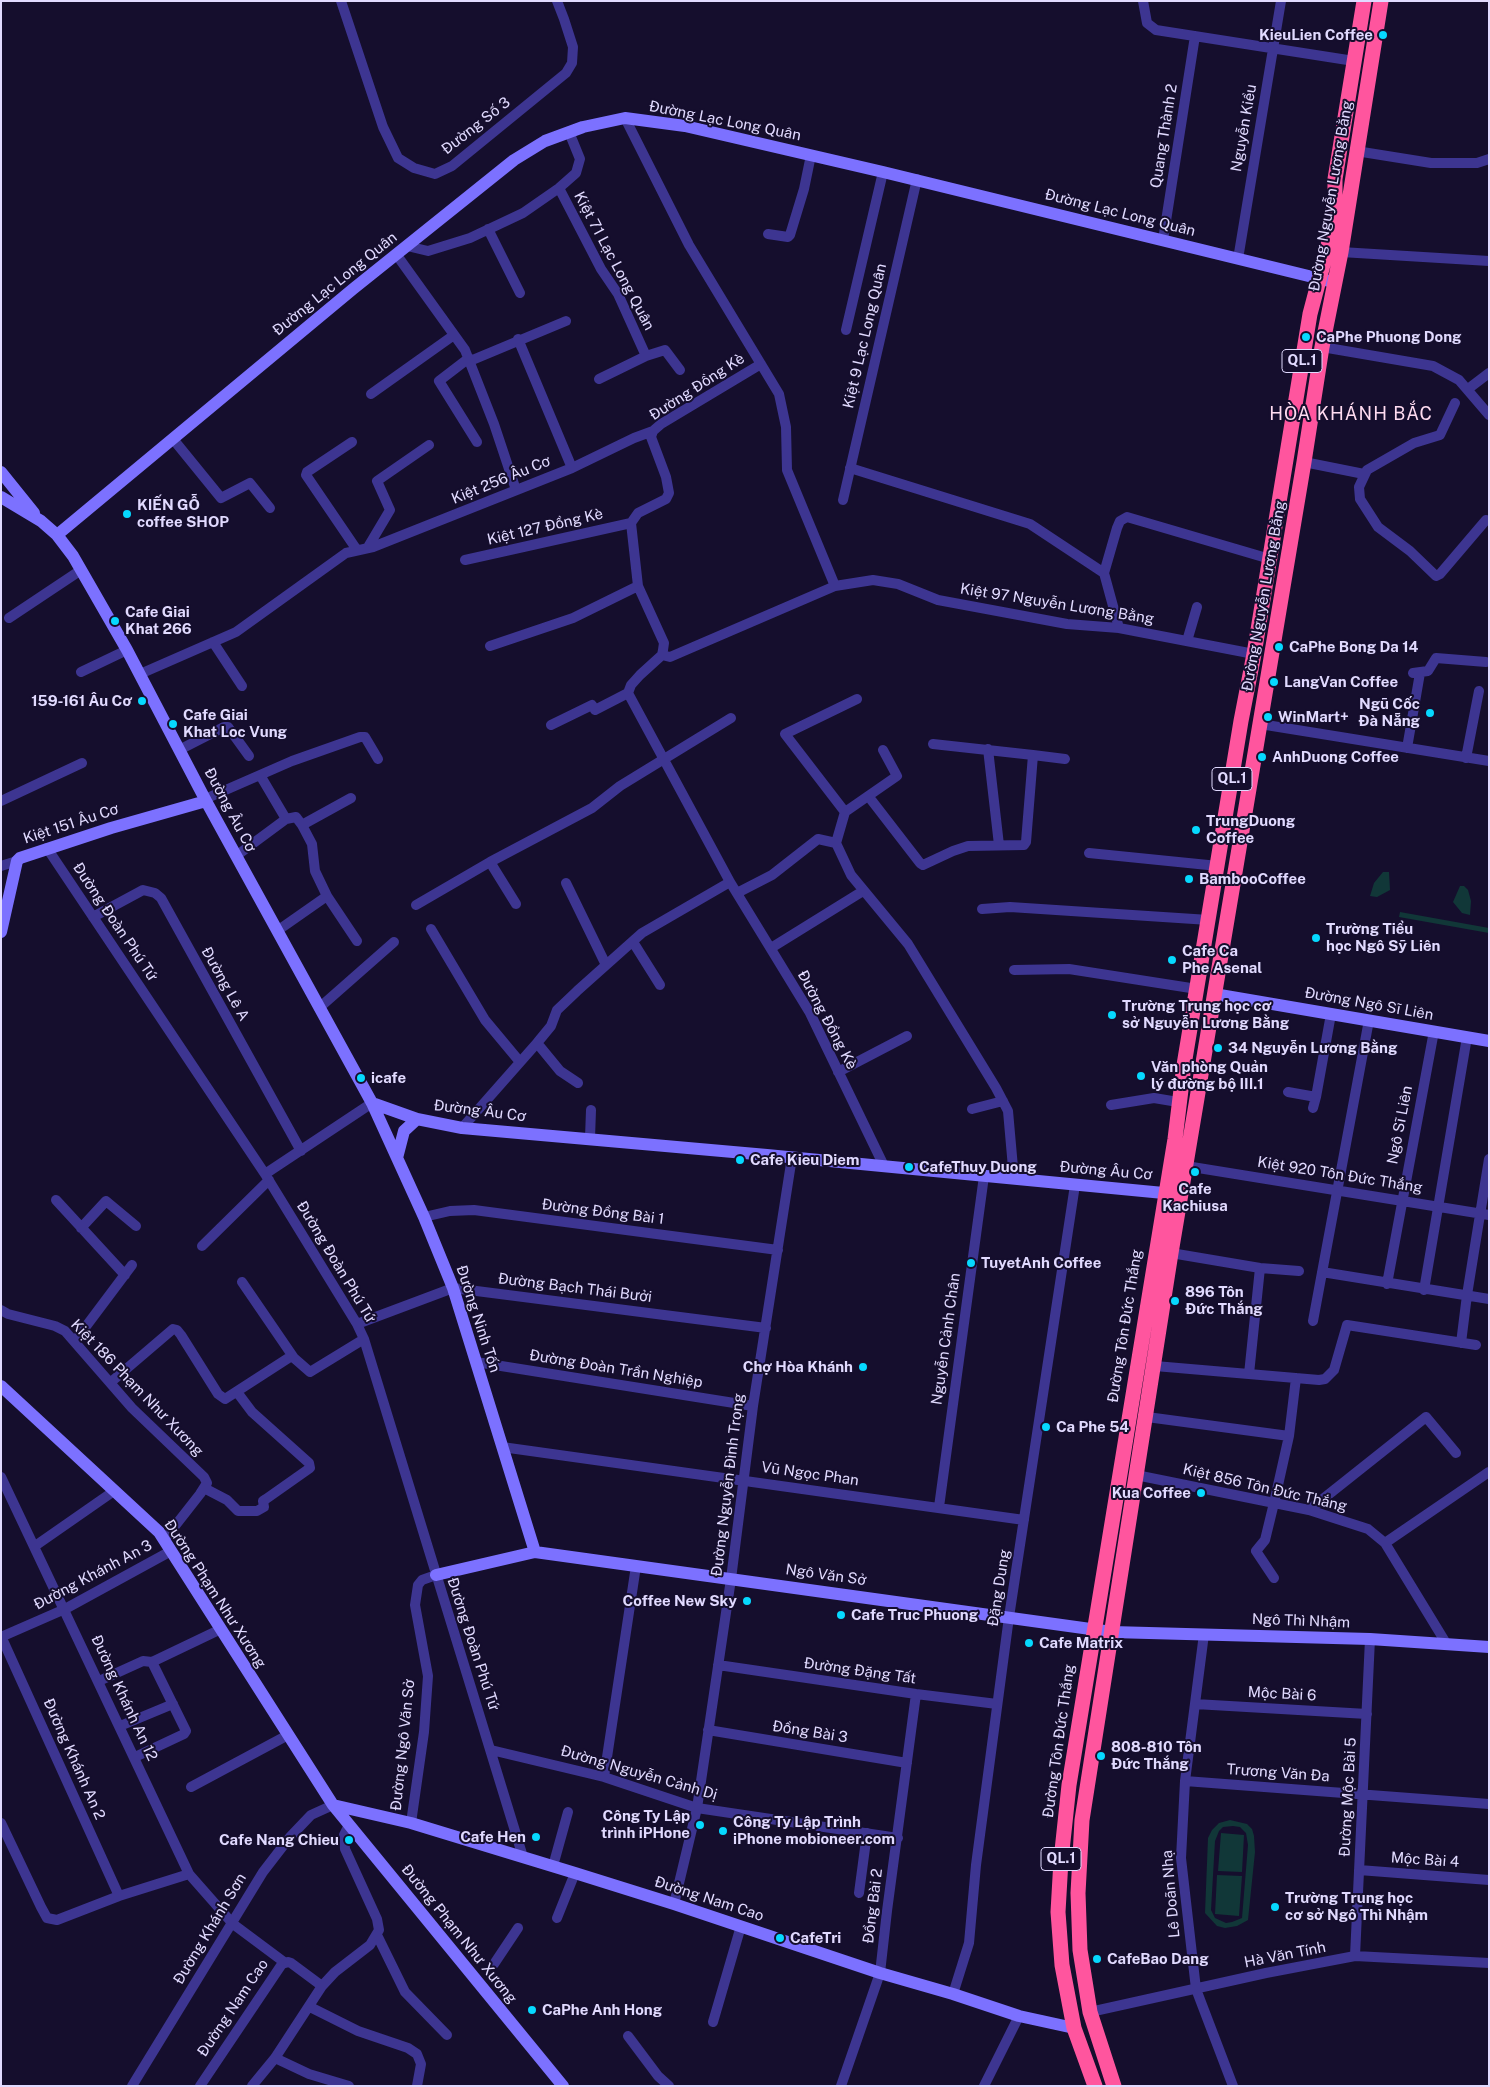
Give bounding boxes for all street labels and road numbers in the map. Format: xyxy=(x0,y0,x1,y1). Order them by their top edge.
street label: Quang Thành 2 xyxy=(1147,82,1181,190)
street label: Nguyễn Kiều xyxy=(1227,83,1261,173)
street label: Đường Số 3 xyxy=(438,94,514,158)
street label: Đường Lạc Long Quân xyxy=(647,97,803,145)
street label: Đường Nguyễn Lương Bằng xyxy=(1305,99,1357,293)
street label: Đường Lạc Long Quân xyxy=(1043,186,1197,240)
street label: Kiệt 71 Lạc Long Quân xyxy=(570,189,658,333)
street label: Đường Lạc Long Quân xyxy=(269,228,401,340)
street label: Kiệt 9 Lạc Long Quân xyxy=(840,262,890,410)
street label: Đường Đồng Kè xyxy=(646,350,748,424)
road number: QL.1 xyxy=(1282,350,1322,372)
street label: Kiệt 256 Âu Cơ xyxy=(449,452,553,508)
street label: Đường Nguyễn Lương Bằng xyxy=(1238,499,1290,693)
street label: Kiệt 127 Đồng Kè xyxy=(485,505,605,549)
street label: Kiệt 97 Nguyễn Lương Bằng xyxy=(959,580,1155,628)
street label: Đường Âu Cơ xyxy=(200,765,260,855)
road number: QL.1 xyxy=(1212,768,1252,791)
street label: Kiệt 151 Âu Cơ xyxy=(21,800,121,848)
street label: Đường Đoàn Phú Tứ xyxy=(69,859,161,985)
street label: Đường Lê A xyxy=(197,944,253,1024)
street label: Đường Đồng Kè xyxy=(793,967,861,1073)
street label: Đường Ngô Sĩ Liên xyxy=(1303,984,1435,1024)
street label: Ngô Sĩ Liên xyxy=(1384,1084,1416,1166)
street label: Đường Âu Cơ xyxy=(433,1096,527,1126)
street label: Kiệt 920 Tôn Đức Thắng xyxy=(1256,1153,1424,1197)
street label: Đường Âu Cơ xyxy=(1059,1158,1153,1184)
street label: Đường Đồng Bài 1 xyxy=(541,1196,665,1228)
street label: Đường Đoàn Phú Tứ xyxy=(293,1198,379,1326)
street label: Đường Tôn Đức Thắng xyxy=(1104,1248,1146,1404)
street label: Đường Ninh Tốn xyxy=(452,1263,504,1375)
street label: Đường Bạch Thái Bưởi xyxy=(497,1270,653,1306)
street label: Nguyễn Cảnh Chân xyxy=(928,1272,964,1406)
street label: Kiệt 186 Phạm Như Xương xyxy=(67,1316,207,1460)
street label: Đường Đoàn Trần Nghiệp xyxy=(528,1346,704,1392)
street label: Đường Nguyễn Đình Trọng xyxy=(708,1392,748,1578)
street label: Vũ Ngọc Phan xyxy=(760,1458,860,1490)
street label: Kiệt 856 Tôn Đức Thắng xyxy=(1181,1460,1349,1516)
street label: Đường Phạm Như Xương xyxy=(160,1516,270,1672)
street label: Đường Khánh An 3 xyxy=(31,1536,155,1614)
street label: Đặng Dung xyxy=(984,1548,1014,1628)
street label: Ngô Văn Sở xyxy=(784,1560,868,1590)
street label: Đường Đoàn Phú Tứ xyxy=(443,1575,503,1713)
street label: Ngô Thì Nhậm xyxy=(1251,1610,1351,1632)
street label: Đường Khánh An 12 xyxy=(87,1632,161,1764)
street label: Đường Đặng Tất xyxy=(803,1654,917,1688)
street label: Đường Tôn Đức Thắng xyxy=(1039,1663,1079,1819)
street label: Đường Ngô Văn Sở xyxy=(387,1678,419,1812)
street label: Mộc Bài 6 xyxy=(1247,1683,1317,1705)
street label: Đường Khánh An 2 xyxy=(39,1696,109,1822)
street label: Đồng Bài 3 xyxy=(771,1717,849,1747)
street label: Đường Mộc Bài 5 xyxy=(1336,1737,1360,1857)
street label: Đường Nguyễn Cảnh Dị xyxy=(559,1742,719,1804)
street label: Trương Văn Đa xyxy=(1226,1760,1330,1786)
road number: QL.1 xyxy=(1041,1848,1081,1870)
street label: Lê Doãn Nhạ xyxy=(1158,1849,1184,1939)
street label: Mộc Bài 4 xyxy=(1390,1849,1460,1871)
street label: Đường Phạm Như Xương xyxy=(397,1861,521,2007)
street label: Đồng Bài 2 xyxy=(859,1867,887,1945)
street label: Đường Khánh Sơn xyxy=(170,1870,250,1988)
street label: Đường Nam Cao xyxy=(652,1873,766,1925)
street label: Hà Văn Tính xyxy=(1243,1938,1327,1972)
street label: Đường Nam Cao xyxy=(194,1956,272,2060)

